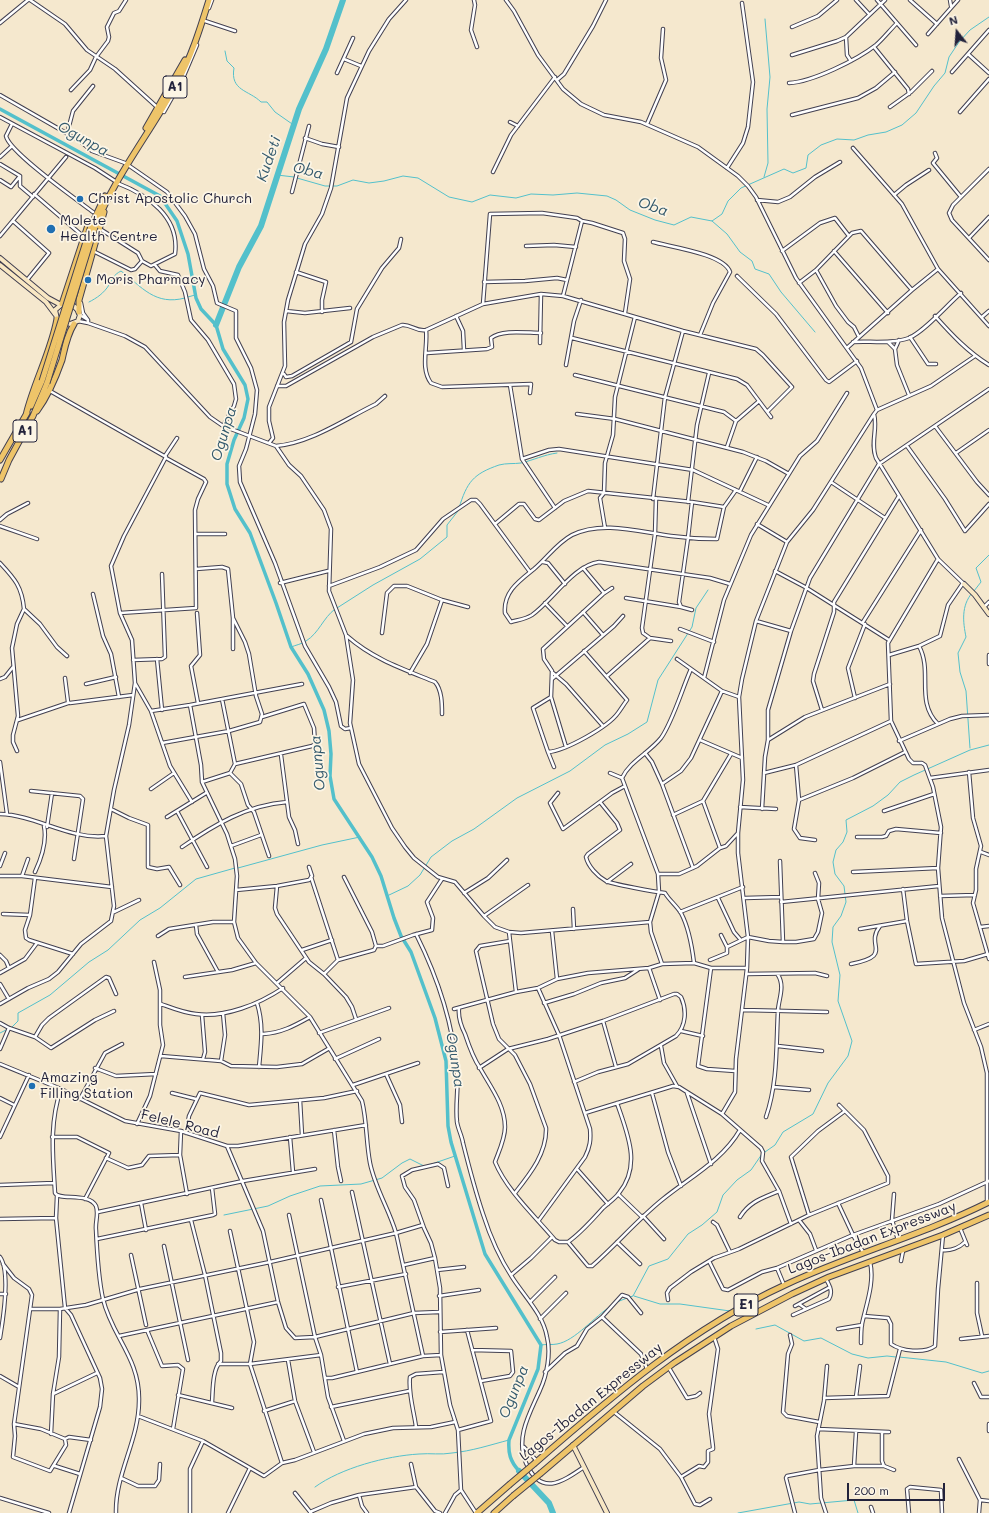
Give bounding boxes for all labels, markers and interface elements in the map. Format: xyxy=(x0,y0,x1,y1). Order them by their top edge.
north arrow xyxy=(937,12,977,52)
text: N xyxy=(947,12,960,28)
road number: A1 xyxy=(163,76,187,98)
water label: Ogunpa xyxy=(54,118,112,160)
water label: Kudeti xyxy=(253,134,285,184)
water label: Oba xyxy=(291,159,325,183)
place label: Christ Apostolic Church xyxy=(88,191,252,207)
water label: Oba xyxy=(636,193,670,221)
marker: Christ Apostolic Church xyxy=(75,194,85,204)
place label: Molete Health Centre xyxy=(60,213,158,246)
marker: Molete Health Centre xyxy=(45,223,57,235)
place label: Moris Pharmacy xyxy=(96,272,206,288)
marker: Moris Pharmacy xyxy=(83,275,93,285)
water label: Ogunpa xyxy=(207,405,241,463)
road number: A1 xyxy=(13,420,37,442)
water label: Ogunpa xyxy=(307,734,329,792)
water label: Ogunpa xyxy=(442,1031,468,1089)
place label: Amazing Filling Station xyxy=(40,1070,133,1102)
marker: Amazing Filling Station xyxy=(27,1081,37,1091)
street label: Felele Road xyxy=(139,1106,221,1142)
street label: Lagos-Ibadan Expressway xyxy=(786,1198,958,1278)
road number: E1 xyxy=(734,1294,758,1316)
street label: Lagos-Ibadan Expressway xyxy=(516,1339,666,1465)
water label: Ogunpa xyxy=(495,1363,533,1421)
scale bar xyxy=(849,1475,947,1501)
text: 200 m xyxy=(854,1482,889,1498)

